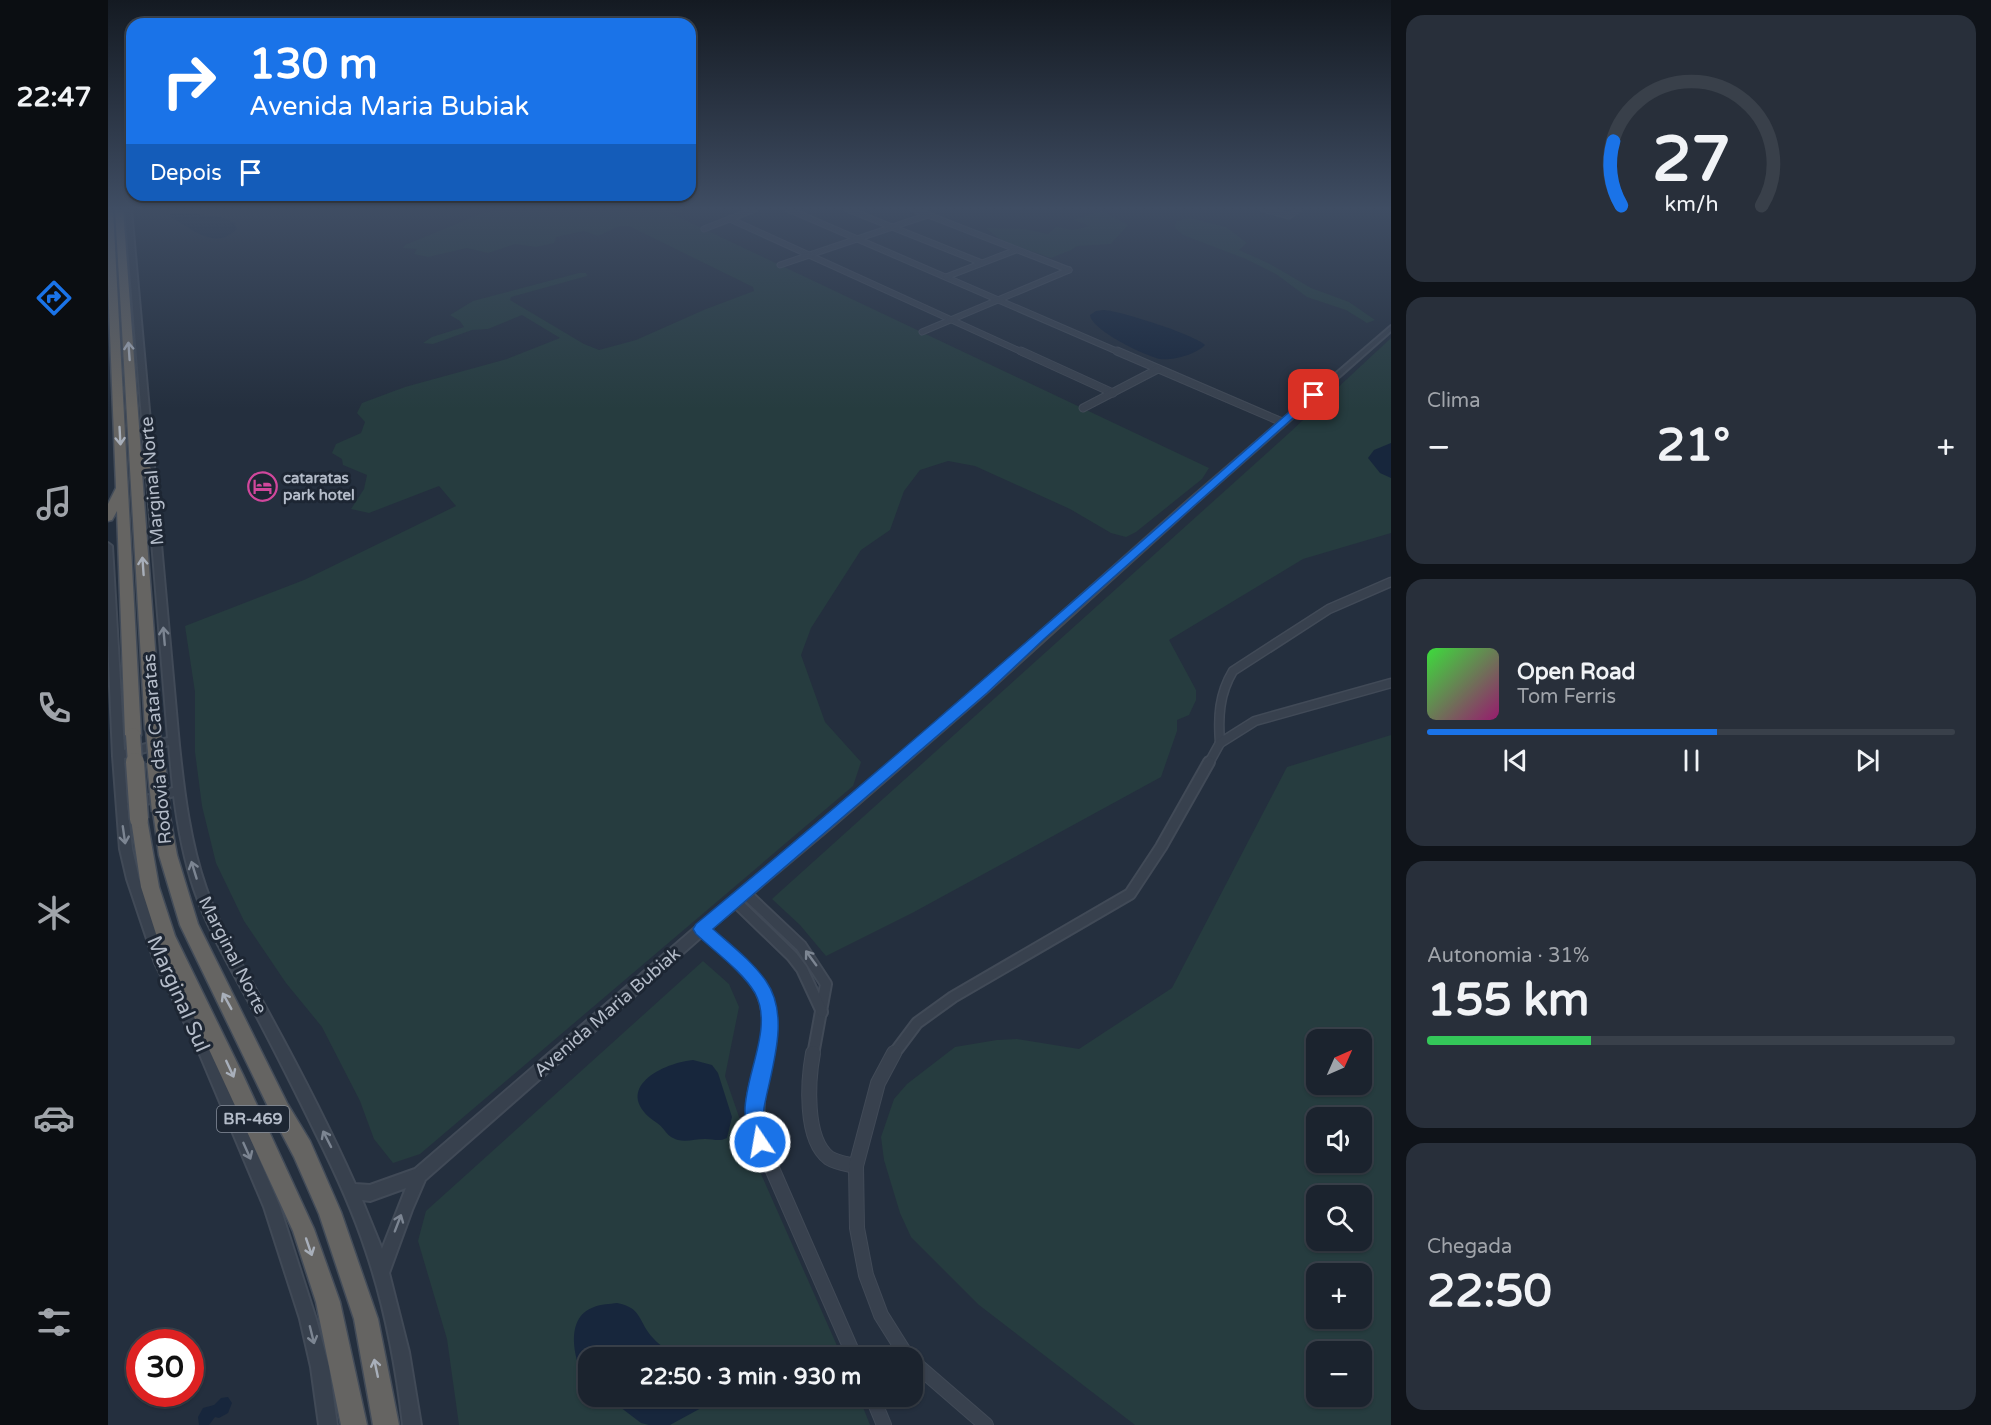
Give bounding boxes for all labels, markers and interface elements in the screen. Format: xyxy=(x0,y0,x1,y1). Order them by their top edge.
text: 130 m xyxy=(249,39,378,90)
icon: right xyxy=(150,42,228,120)
text: 22:47 xyxy=(17,81,91,114)
text: Avenida Maria Bubiak xyxy=(249,90,529,123)
text: 27 xyxy=(1652,123,1730,198)
icon: arrive xyxy=(234,156,267,189)
text: Depois xyxy=(150,160,222,186)
text: km/h xyxy=(1664,191,1718,217)
icon: directions xyxy=(33,277,75,319)
one-way arrow xyxy=(123,341,134,361)
pin xyxy=(1288,369,1339,420)
icon: arrive xyxy=(1297,378,1330,411)
text: Clima xyxy=(1427,389,1480,413)
street label: Marginal Norte xyxy=(135,416,169,546)
text: 21° xyxy=(1657,419,1730,473)
one-way arrow xyxy=(114,425,125,445)
text: − xyxy=(1427,428,1451,467)
text: + xyxy=(1936,428,1955,467)
place label: cataratas park hotel xyxy=(283,469,355,505)
hotel icon: cataratas park hotel xyxy=(246,471,278,503)
icon: music xyxy=(33,482,75,524)
one-way arrow xyxy=(137,557,148,577)
one-way arrow xyxy=(159,626,170,646)
street label: Rodovía das Cataratas xyxy=(138,653,176,845)
text: Open Road xyxy=(1517,659,1635,685)
text: Tom Ferris xyxy=(1517,685,1616,709)
icon: phone xyxy=(33,687,75,729)
icon: previous xyxy=(1499,744,1532,777)
icon: pause xyxy=(1675,744,1708,777)
icon: next xyxy=(1851,744,1884,777)
one-way arrow xyxy=(119,824,130,844)
one-way arrow xyxy=(188,861,199,880)
icon: climate xyxy=(33,892,75,934)
street label: Marginal Norte xyxy=(194,892,272,1018)
street label: Marginal Sul xyxy=(141,932,215,1056)
street label: Avenida Maria Bubiak xyxy=(529,942,685,1082)
text: Autonomia · 31% xyxy=(1427,944,1589,968)
one-way arrow xyxy=(805,951,818,967)
text: 155 km xyxy=(1427,974,1589,1028)
one-way arrow xyxy=(221,993,233,1010)
north arrow xyxy=(1306,1029,1372,1095)
map controls xyxy=(1306,1029,1372,1407)
one-way arrow xyxy=(224,1059,236,1077)
icon: car xyxy=(33,1097,75,1139)
road number: BR-469 xyxy=(217,1106,289,1132)
button: sound xyxy=(1306,1107,1372,1173)
position arrow xyxy=(728,1110,792,1174)
one-way arrow xyxy=(320,1130,332,1148)
one-way arrow xyxy=(241,1142,253,1160)
button: search xyxy=(1306,1185,1372,1251)
one-way arrow xyxy=(394,1214,405,1233)
text: Chegada xyxy=(1427,1235,1512,1259)
one-way arrow xyxy=(304,1237,315,1256)
button: + xyxy=(1306,1263,1372,1329)
text: 22:50 xyxy=(1427,1265,1552,1319)
icon: filters xyxy=(33,1301,75,1343)
one-way arrow xyxy=(307,1325,319,1344)
speed limit sign: 30 xyxy=(126,1329,204,1407)
button: − xyxy=(1306,1341,1372,1407)
one-way arrow xyxy=(370,1358,381,1378)
text: 22:50 · 3 min · 930 m xyxy=(640,1364,861,1390)

